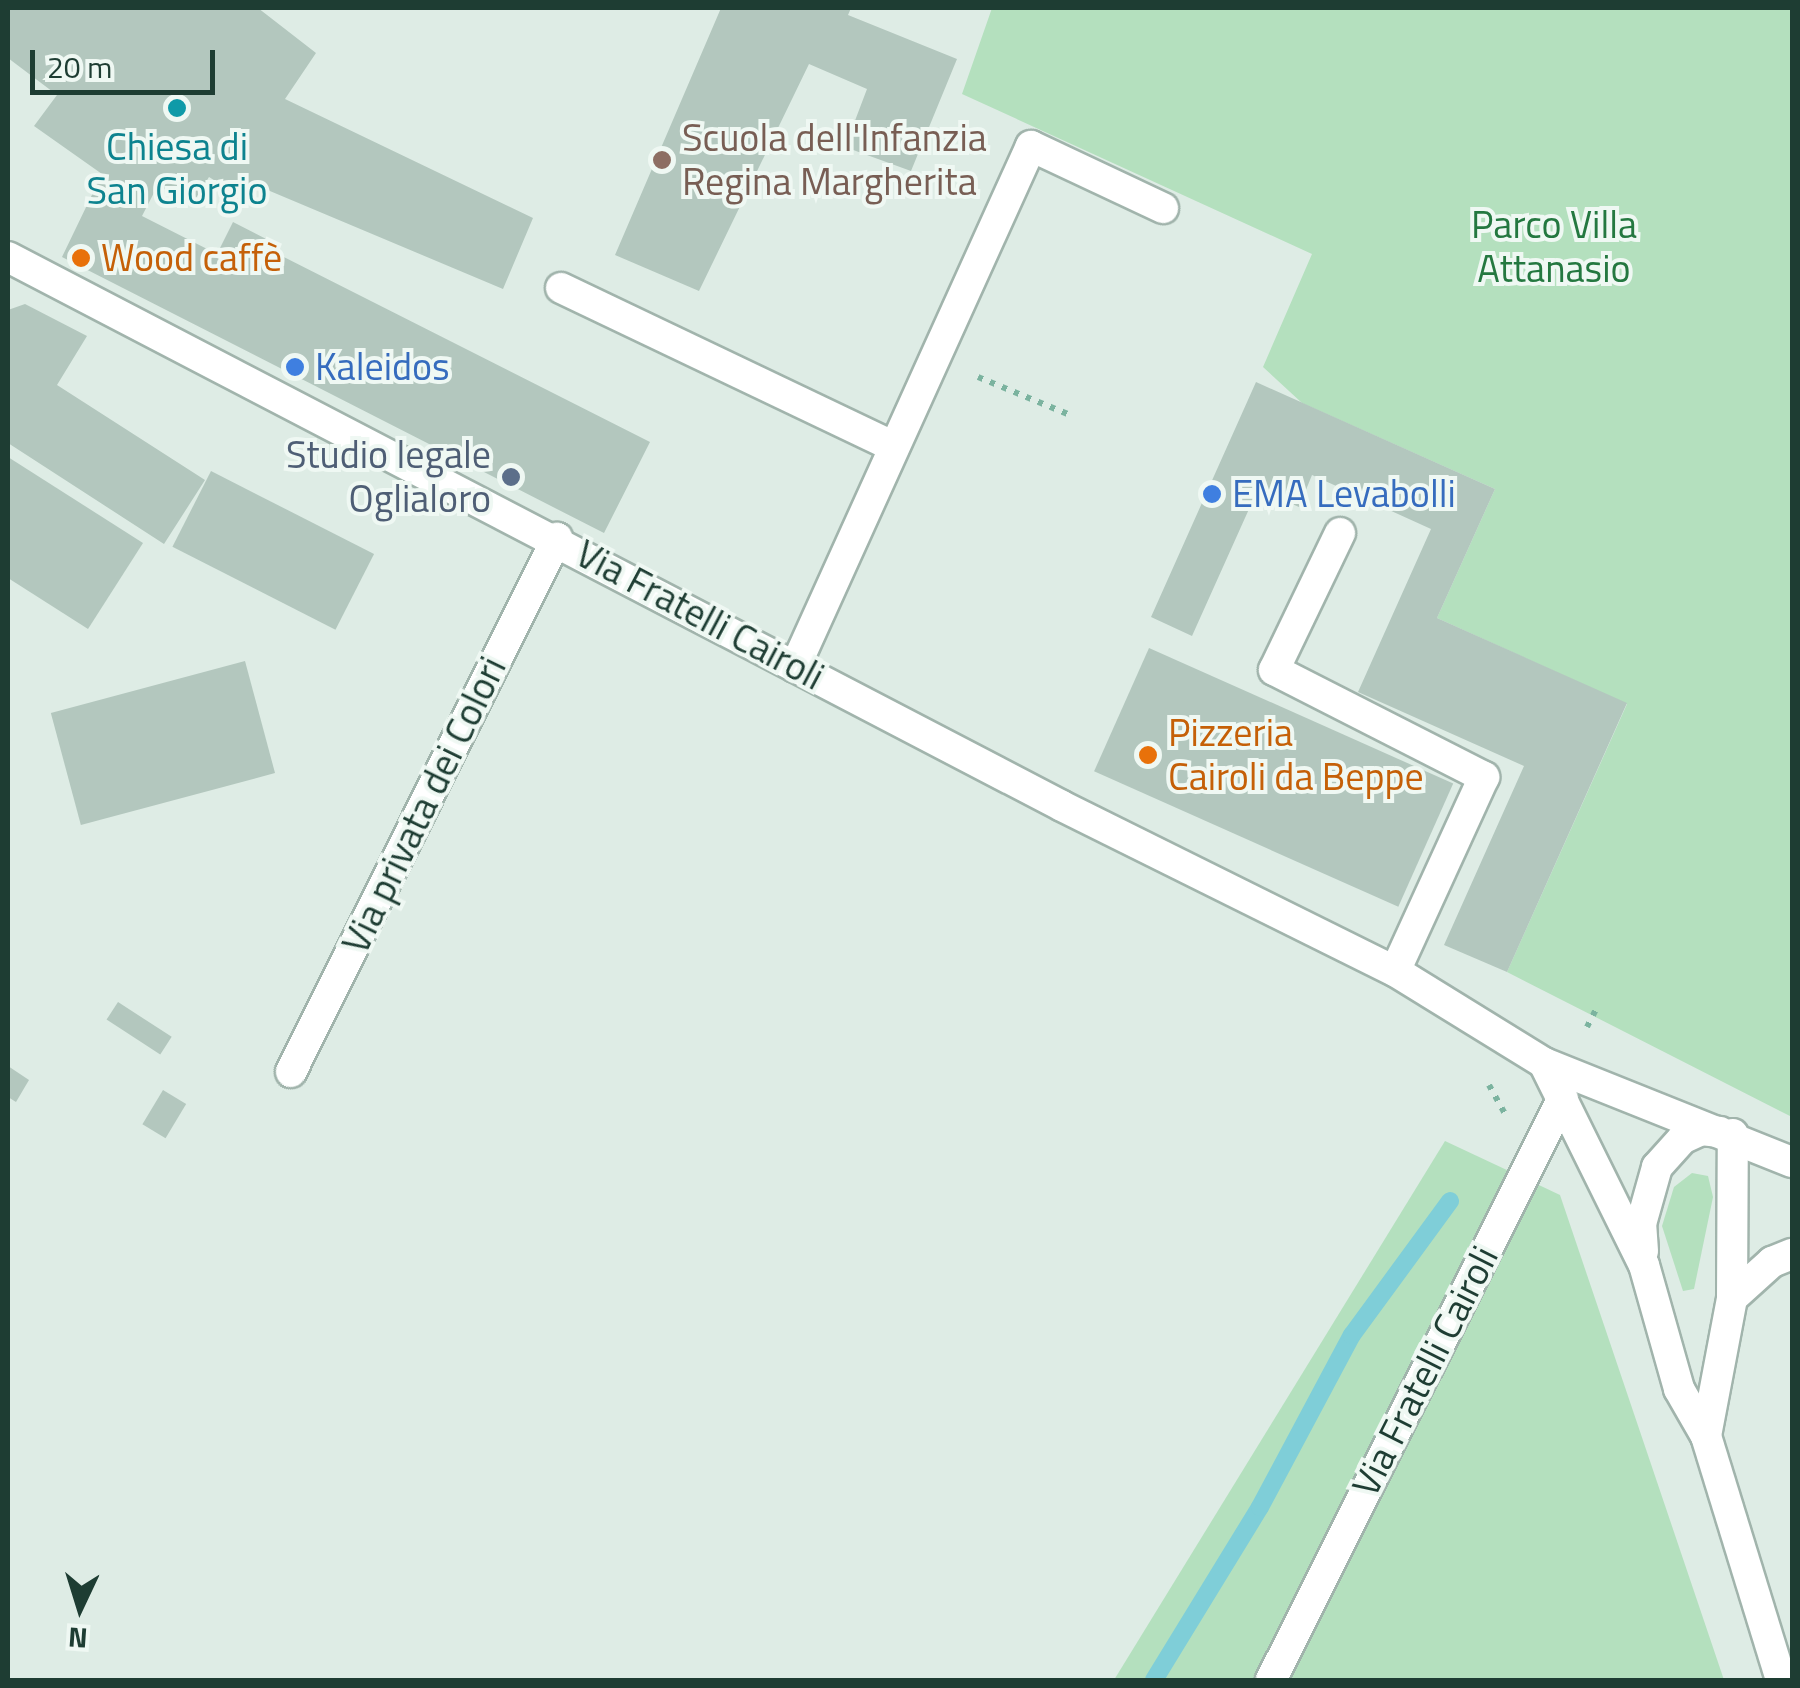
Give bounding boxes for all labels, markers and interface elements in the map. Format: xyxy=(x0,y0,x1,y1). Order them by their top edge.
scale bar xyxy=(35,30,220,92)
text: 20 m xyxy=(47,44,112,90)
marker: Chiesa di San Giorgio xyxy=(166,97,188,119)
place label: Scuola dell'Infanzia Regina Margherita xyxy=(682,115,987,204)
place label: Chiesa di San Giorgio xyxy=(87,124,267,213)
marker: Scuola dell'Infanzia Regina Margherita xyxy=(651,149,673,171)
park label: Parco Villa Attanasio xyxy=(1471,202,1637,292)
place label: Wood caffè xyxy=(101,235,282,281)
marker: Wood caffè xyxy=(70,247,92,269)
place label: Kaleidos xyxy=(315,344,450,390)
marker: Kaleidos xyxy=(284,356,306,378)
place label: Studio legale Oglialoro xyxy=(286,432,491,522)
marker: Studio legale Oglialoro xyxy=(500,466,522,488)
place label: EMA Levabolli xyxy=(1232,471,1456,517)
marker: EMA Levabolli xyxy=(1201,483,1223,505)
street label: Via Fratelli Cairoli xyxy=(568,531,832,699)
street label: Via privata dei Colori xyxy=(333,650,515,960)
place label: Pizzeria Cairoli da Beppe xyxy=(1168,710,1424,799)
marker: Pizzeria Cairoli da Beppe xyxy=(1137,744,1159,766)
street label: Via Fratelli Cairoli xyxy=(1343,1239,1507,1503)
north arrow xyxy=(30,1558,130,1658)
text: N xyxy=(67,1616,89,1661)

